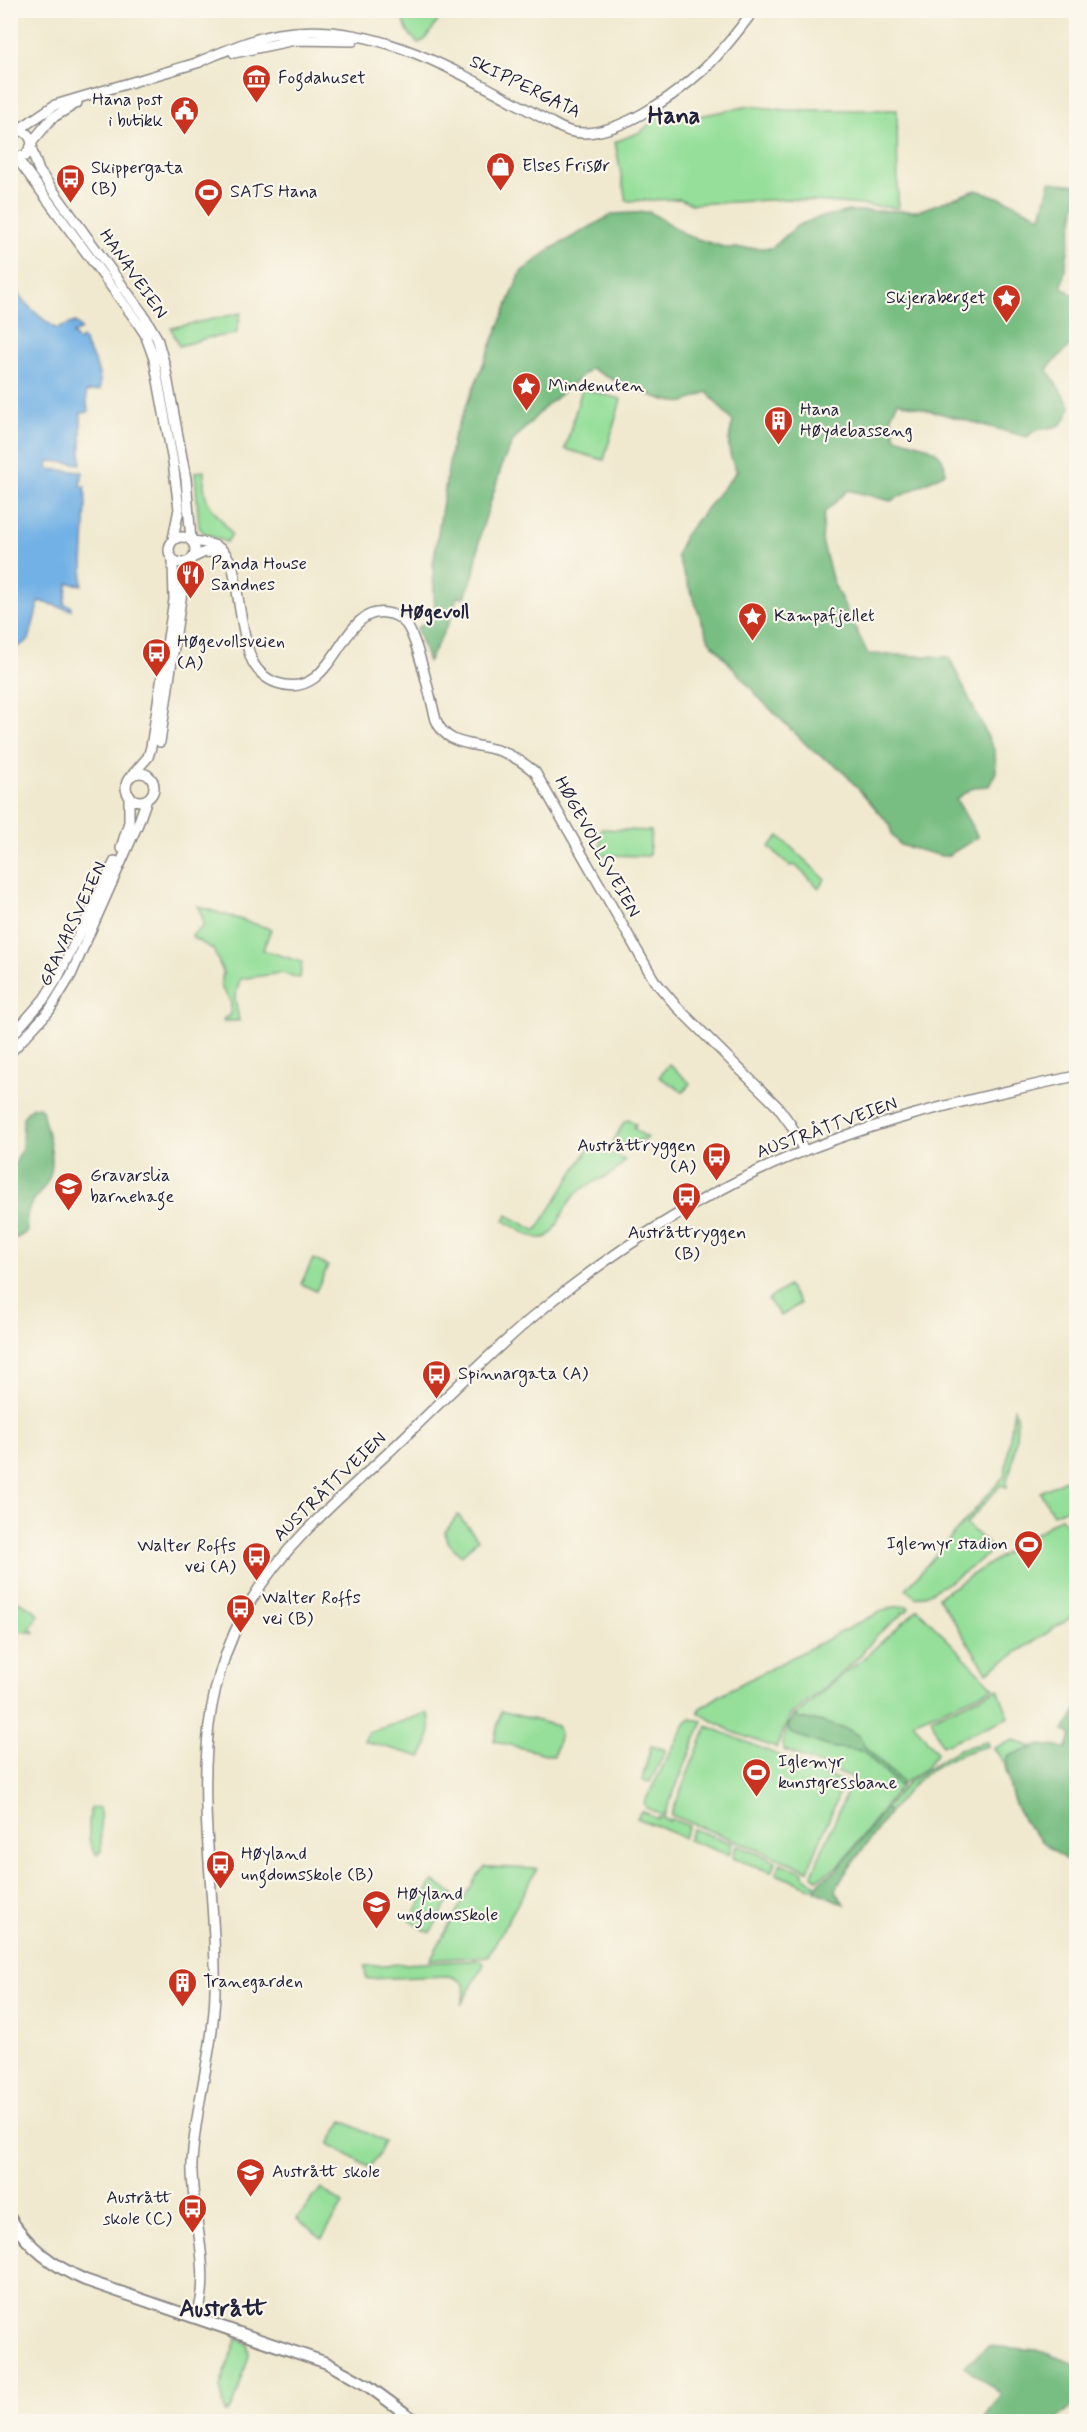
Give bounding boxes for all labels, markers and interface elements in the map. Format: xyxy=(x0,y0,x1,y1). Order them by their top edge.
street label: SKIPPERGATA xyxy=(465,50,585,124)
museum icon: Fogdahuset xyxy=(241,62,273,104)
place label: Fogdahuset xyxy=(278,66,366,92)
place label: Hana post i butikk xyxy=(92,88,164,133)
public building icon: Hana post i butikk xyxy=(168,94,200,136)
district label: Hana xyxy=(648,101,701,132)
shop icon: Elses Frisør xyxy=(485,150,517,192)
place label: Elses Frisør xyxy=(522,154,611,178)
place label: Skippergata (B) xyxy=(91,156,184,201)
bus stop icon: Skippergata (B) xyxy=(54,162,86,204)
sports icon: SATS Hana xyxy=(193,176,225,218)
place label: SATS Hana xyxy=(230,180,318,204)
street label: HANAVEIEN xyxy=(93,224,173,324)
place icon: Skjeraberget xyxy=(991,282,1023,324)
place label: Skjeraberget xyxy=(886,286,986,312)
place icon: Mindenuten xyxy=(511,370,543,412)
place label: Mindenuten xyxy=(548,374,644,398)
place label: Hana Høydebasseng xyxy=(800,398,913,443)
building icon: Hana Høydebasseng xyxy=(763,404,795,446)
place label: Panda House Sandnes xyxy=(211,552,307,597)
restaurant icon: Panda House Sandnes xyxy=(174,558,206,600)
district label: Høgevoll xyxy=(400,599,470,626)
place icon: Kampafjellet xyxy=(737,600,769,642)
place label: Kampafjellet xyxy=(774,604,875,628)
place label: Høgevollsveien (A) xyxy=(177,630,285,675)
bus stop icon: Høgevollsveien (A) xyxy=(140,636,172,678)
street label: HØGEVOLLSVEIEN xyxy=(548,772,646,922)
street label: GRAVARSVEIEN xyxy=(34,858,112,990)
street label: AUSTRÅTTVEIEN xyxy=(753,1091,901,1165)
place label: Austråttryggen (A) xyxy=(577,1134,697,1179)
bus stop icon: Austråttryggen (A) xyxy=(701,1140,733,1182)
place label: Gravarslia barnehage xyxy=(90,1164,174,1211)
school or university icon: Gravarslia barnehage xyxy=(53,1170,85,1212)
bus stop icon: Austråttryggen (B) xyxy=(671,1180,703,1222)
place label: Austråttryggen (B) xyxy=(628,1221,746,1266)
bus stop icon: Spinnargata (A) xyxy=(421,1358,453,1400)
place label: Spinnargata (A) xyxy=(458,1362,589,1387)
street label: AUSTRÅTTVEIEN xyxy=(268,1427,392,1547)
sports icon: Iglemyr stadion xyxy=(1013,1528,1045,1570)
place label: Iglemyr stadion xyxy=(886,1532,1008,1556)
place label: Walter Roffs vei (A) xyxy=(137,1534,237,1579)
bus stop icon: Walter Roffs vei (A) xyxy=(241,1540,273,1582)
place label: Walter Roffs vei (B) xyxy=(262,1586,361,1631)
bus stop icon: Walter Roffs vei (B) xyxy=(225,1592,257,1634)
place label: Iglemyr kunstgressbane xyxy=(778,1750,897,1795)
sports icon: Iglemyr kunstgressbane xyxy=(741,1756,773,1798)
place label: Høyland ungdomsskole (B) xyxy=(241,1842,373,1889)
bus stop icon: Høyland ungdomsskole (B) xyxy=(204,1848,236,1890)
place label: Høyland ungdomsskole xyxy=(397,1882,498,1929)
school or university icon: Høyland ungdomsskole xyxy=(360,1888,392,1930)
building icon: Tranegarden xyxy=(166,1966,198,2008)
place label: Tranegarden xyxy=(203,1970,303,1994)
school or university icon: Austrått skole xyxy=(235,2156,267,2198)
place label: Austrått skole xyxy=(272,2160,380,2184)
place label: Austrått skole (C) xyxy=(103,2186,173,2231)
bus stop icon: Austrått skole (C) xyxy=(177,2192,209,2234)
district label: Austrått xyxy=(179,2294,267,2325)

